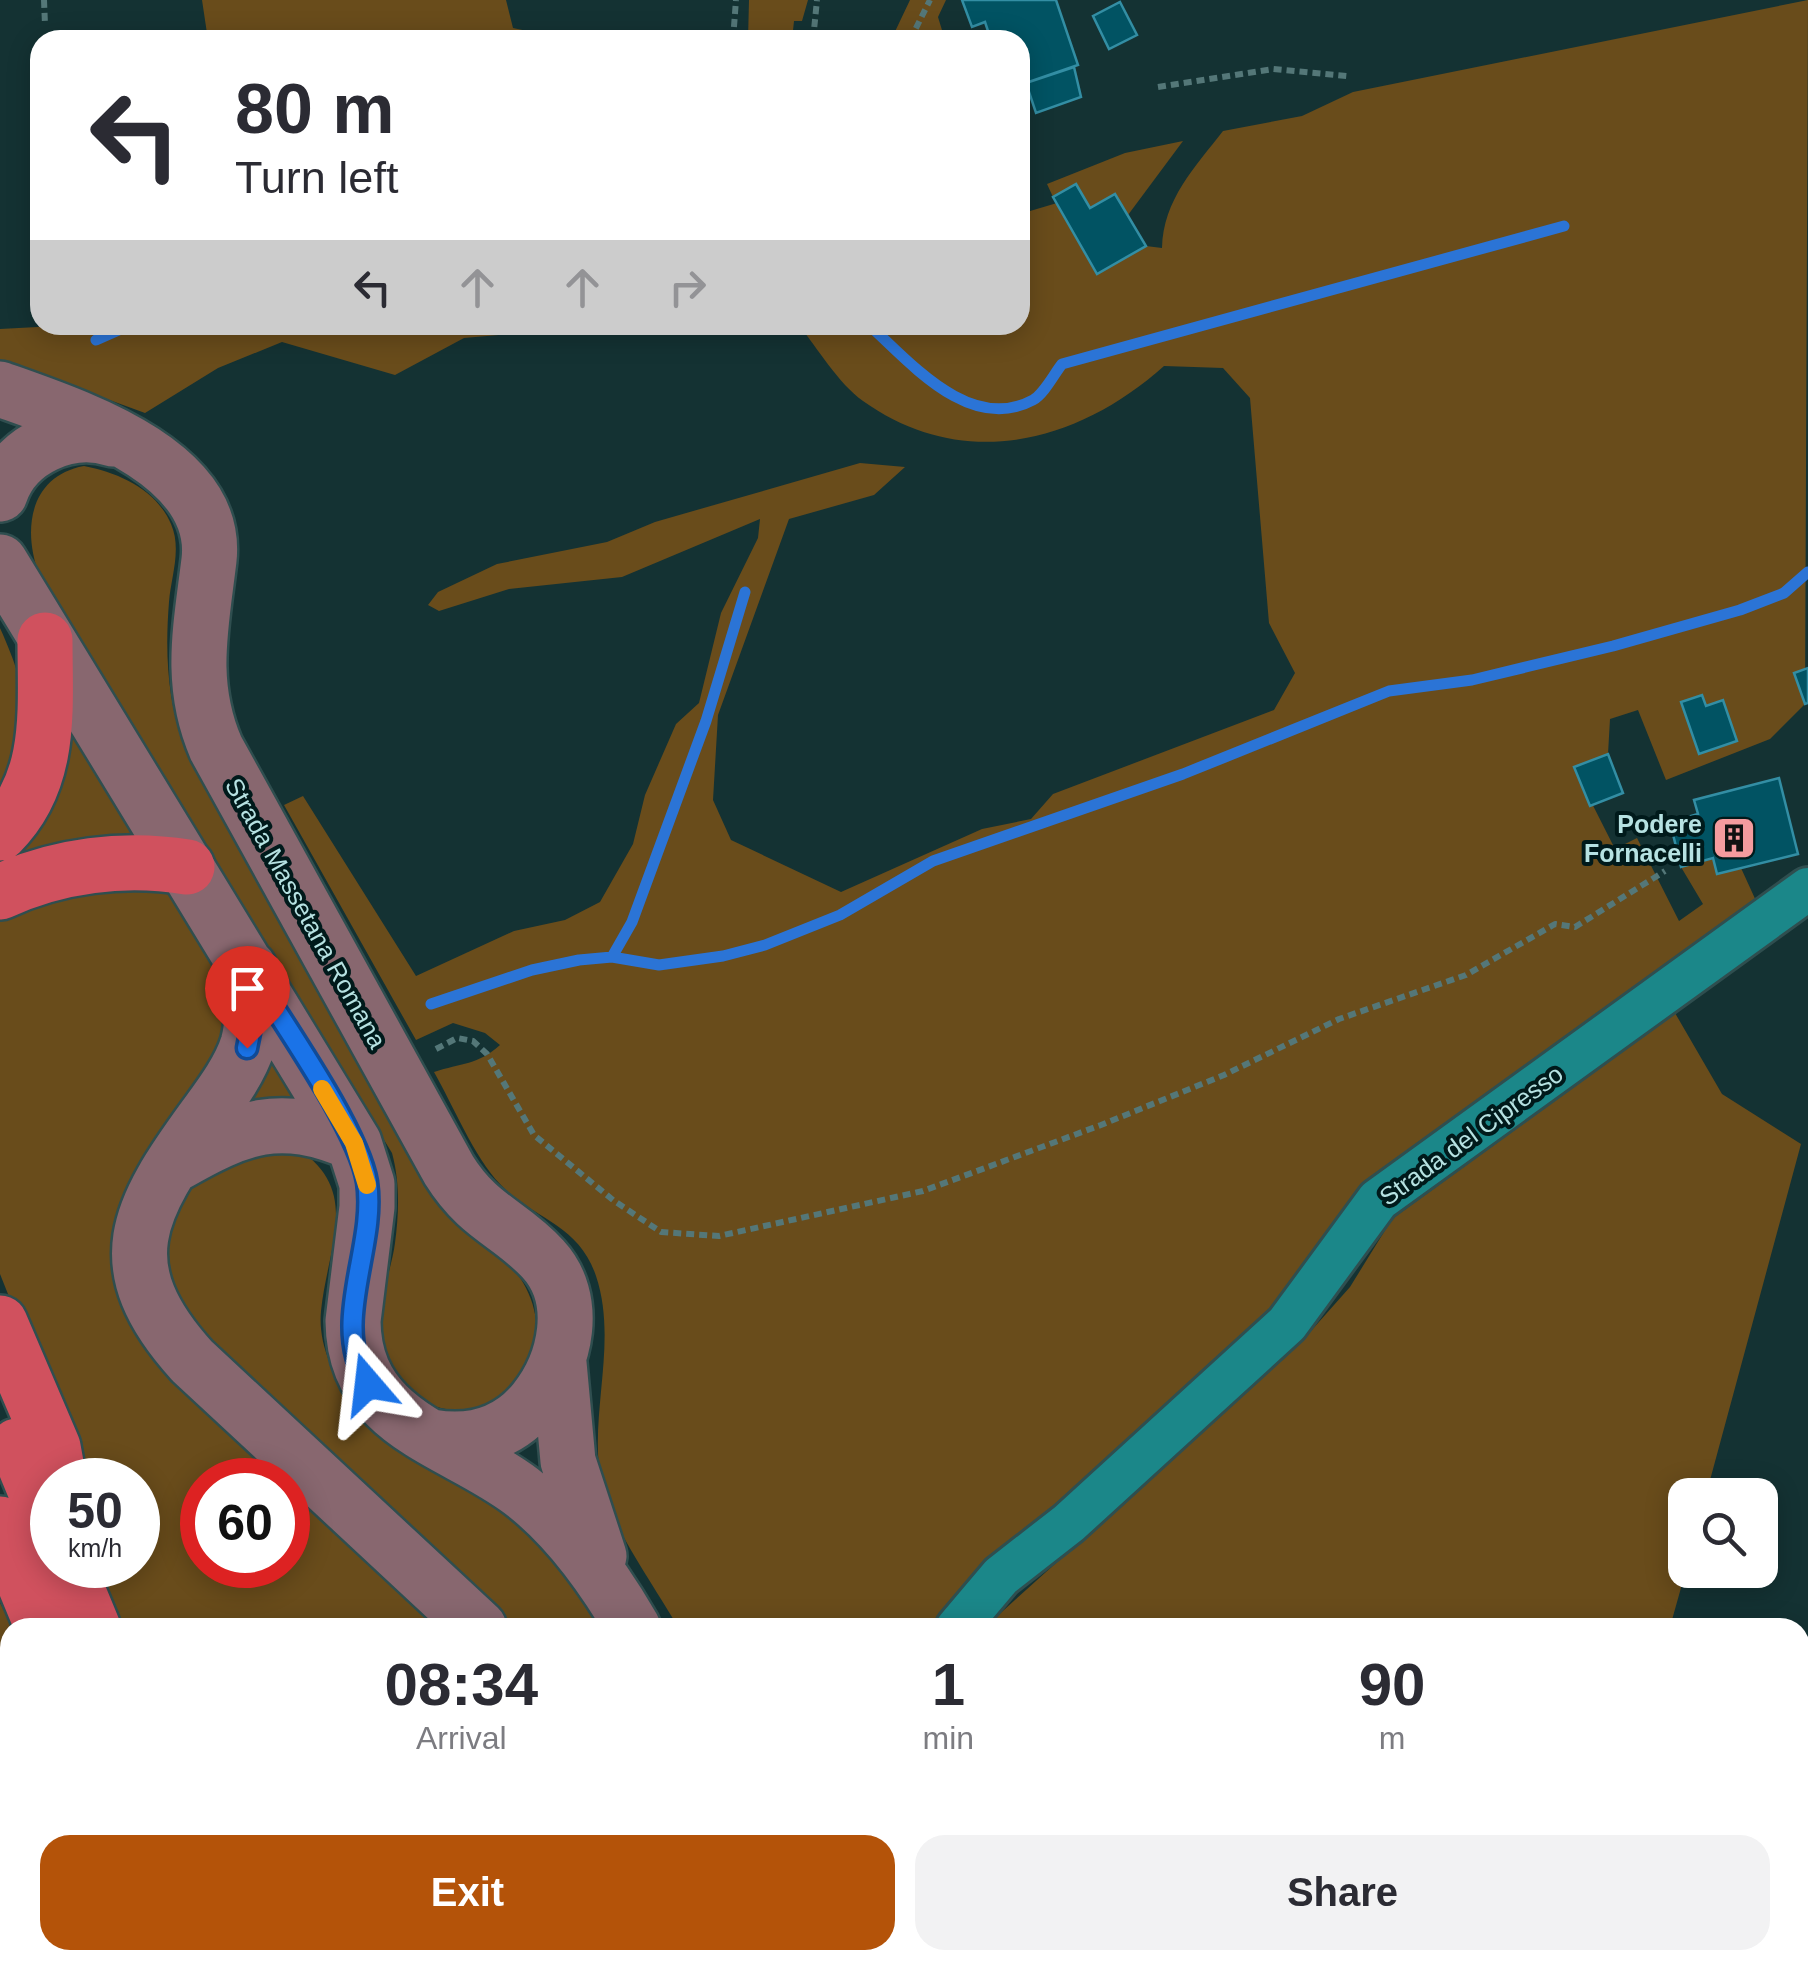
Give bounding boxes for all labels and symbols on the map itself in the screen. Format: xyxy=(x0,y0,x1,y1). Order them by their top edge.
street label: Strada Massetana Romana xyxy=(220,773,392,1053)
place label: Podere Fornacelli xyxy=(1584,810,1702,867)
building icon: Podere Fornacelli xyxy=(1711,815,1757,861)
pin xyxy=(205,946,290,1049)
street label: Strada del Cipresso xyxy=(1374,1059,1568,1211)
position arrow xyxy=(316,1332,420,1436)
speed limit sign: 60 xyxy=(180,1458,310,1588)

